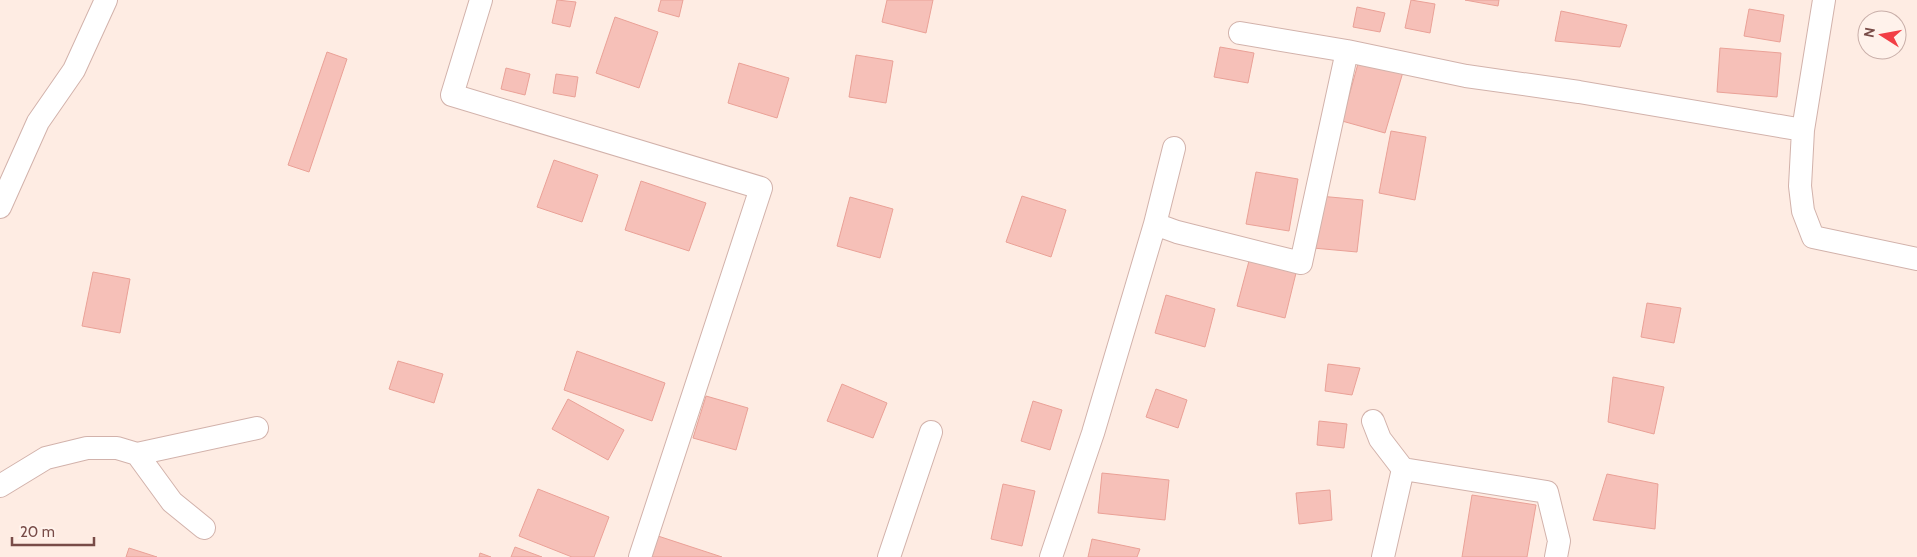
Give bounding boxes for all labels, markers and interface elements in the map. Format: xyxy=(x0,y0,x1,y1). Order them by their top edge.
north arrow xyxy=(1857,10,1907,60)
text: N xyxy=(1859,26,1879,39)
scale bar xyxy=(12,514,95,546)
text: 20 m xyxy=(20,523,55,541)

